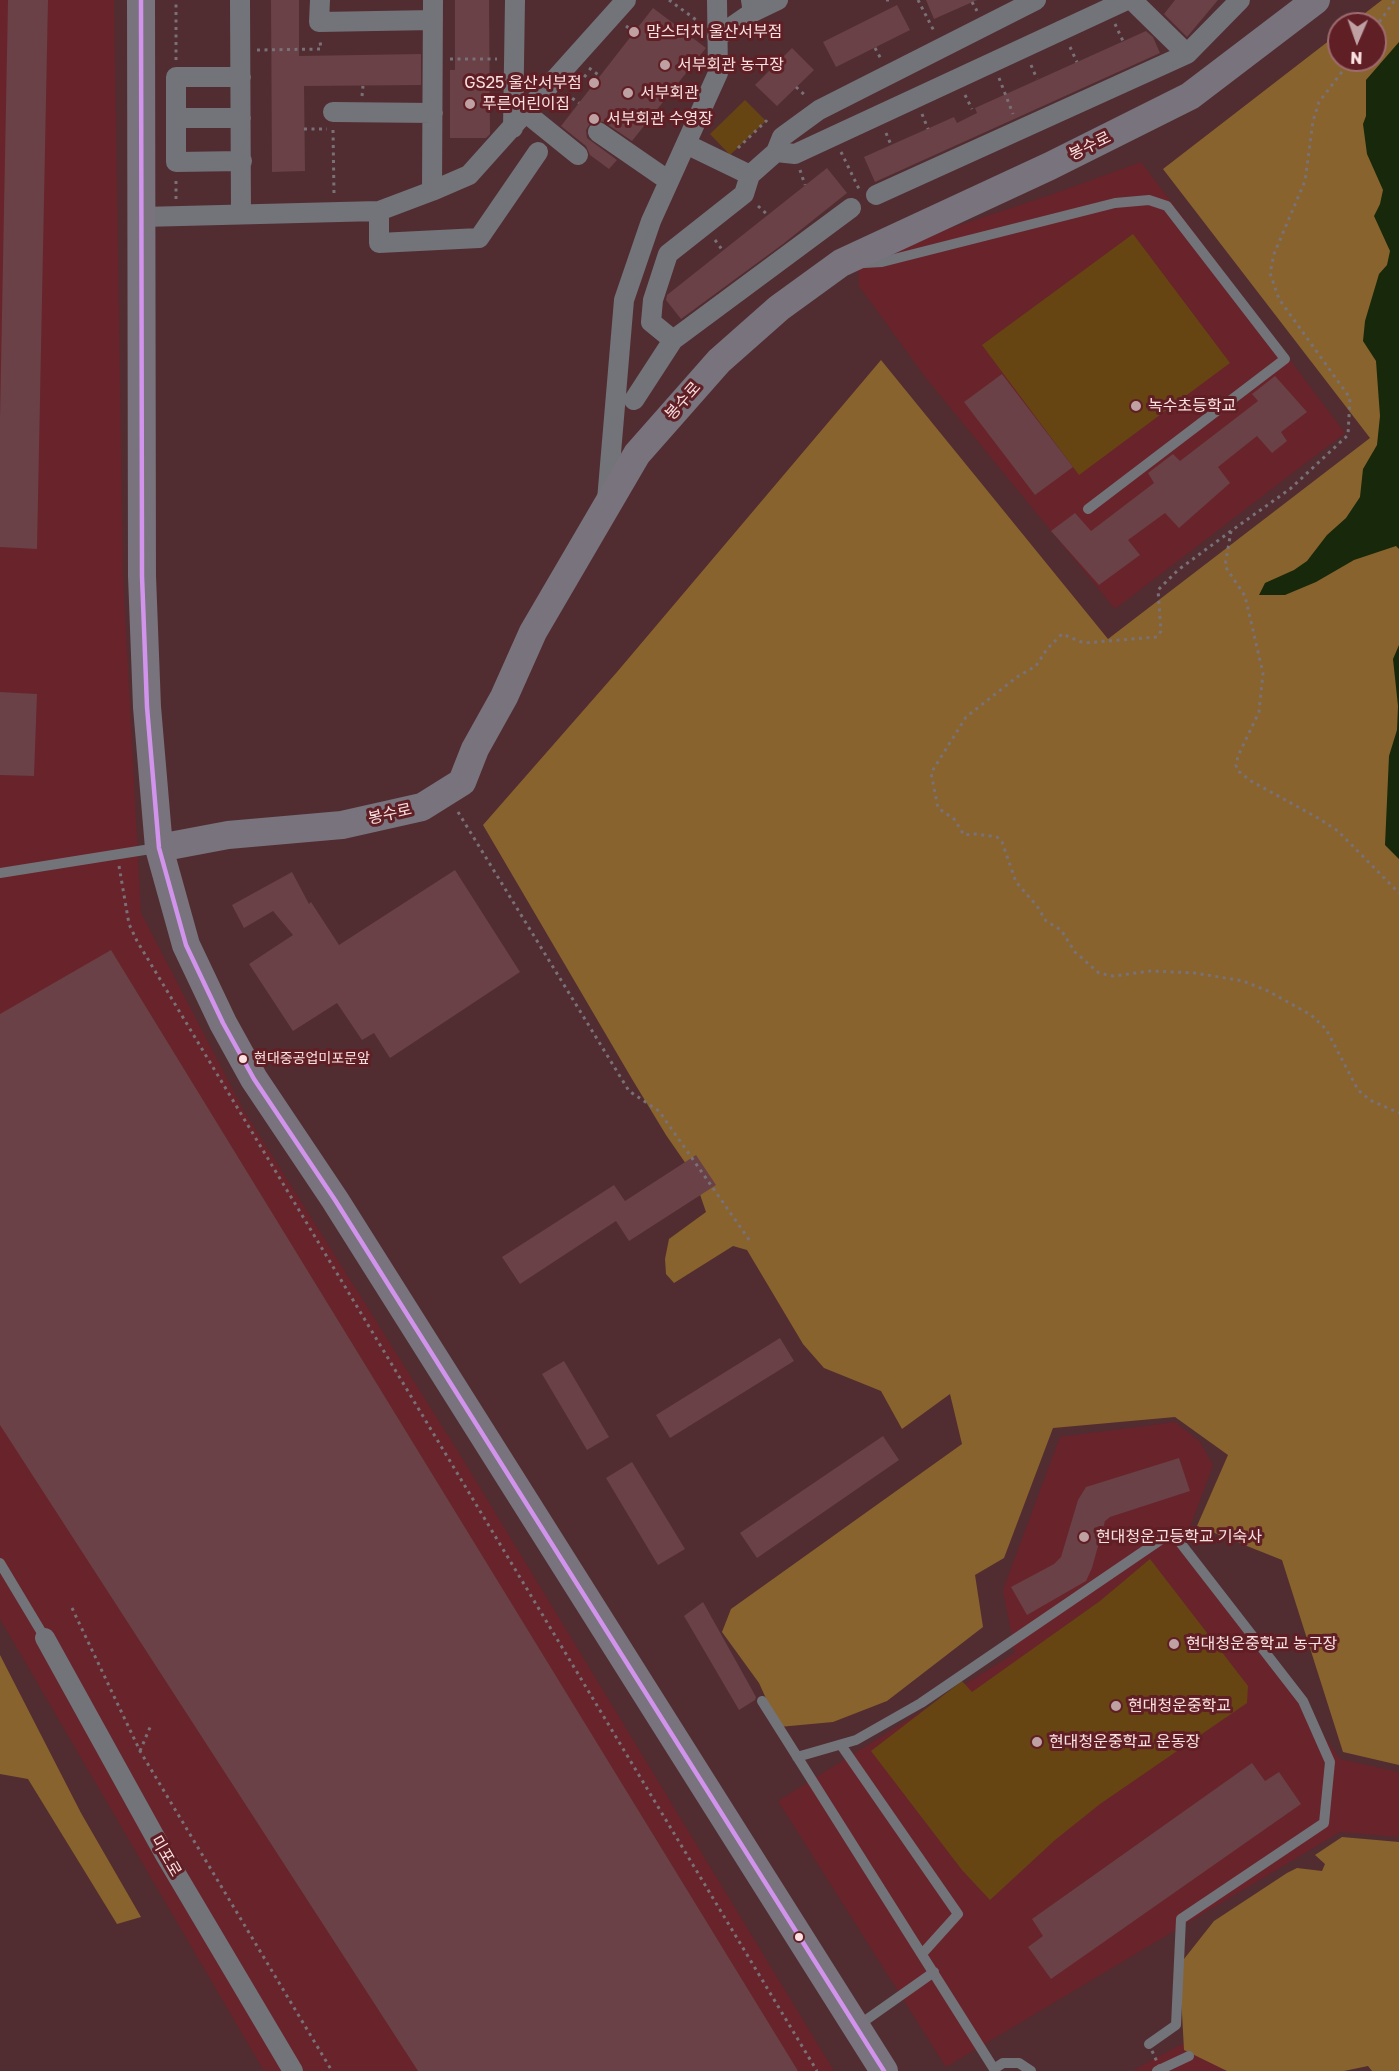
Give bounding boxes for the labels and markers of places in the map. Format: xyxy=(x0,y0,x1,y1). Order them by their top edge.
place label: 맘스터치 울산서부점 xyxy=(646,22,782,42)
marker: 맘스터치 울산서부점 xyxy=(627,25,641,39)
place label: 서부회관 농구장 xyxy=(677,55,784,75)
marker: 서부회관 농구장 xyxy=(658,58,672,72)
place label: GS25 울산서부점 xyxy=(464,73,582,93)
marker: GS25 울산서부점 xyxy=(587,76,601,90)
place label: 서부회관 xyxy=(640,83,699,103)
marker: 서부회관 xyxy=(621,86,635,100)
place label: 푸른어린이집 xyxy=(482,94,570,114)
marker: 푸른어린이집 xyxy=(463,97,477,111)
place label: 서부회관 수영장 xyxy=(606,109,713,129)
marker: 서부회관 수영장 xyxy=(587,112,601,126)
place label: 녹수초등학교 xyxy=(1148,396,1236,416)
marker: 녹수초등학교 xyxy=(1129,399,1143,413)
place label: 현대중공업미포문앞 xyxy=(254,1051,370,1067)
marker: 현대중공업미포문앞 xyxy=(237,1053,249,1065)
place label: 현대청운고등학교 기숙사 xyxy=(1096,1527,1262,1547)
marker: 현대청운고등학교 기숙사 xyxy=(1077,1530,1091,1544)
place label: 현대청운중학교 농구장 xyxy=(1186,1634,1337,1654)
marker: 현대청운중학교 농구장 xyxy=(1167,1637,1181,1651)
place label: 현대청운중학교 xyxy=(1128,1696,1231,1716)
marker: 현대청운중학교 xyxy=(1109,1699,1123,1713)
place label: 현대청운중학교 운동장 xyxy=(1049,1732,1200,1752)
marker: 현대청운중학교 운동장 xyxy=(1030,1735,1044,1749)
unlabelled marker xyxy=(793,1931,805,1943)

